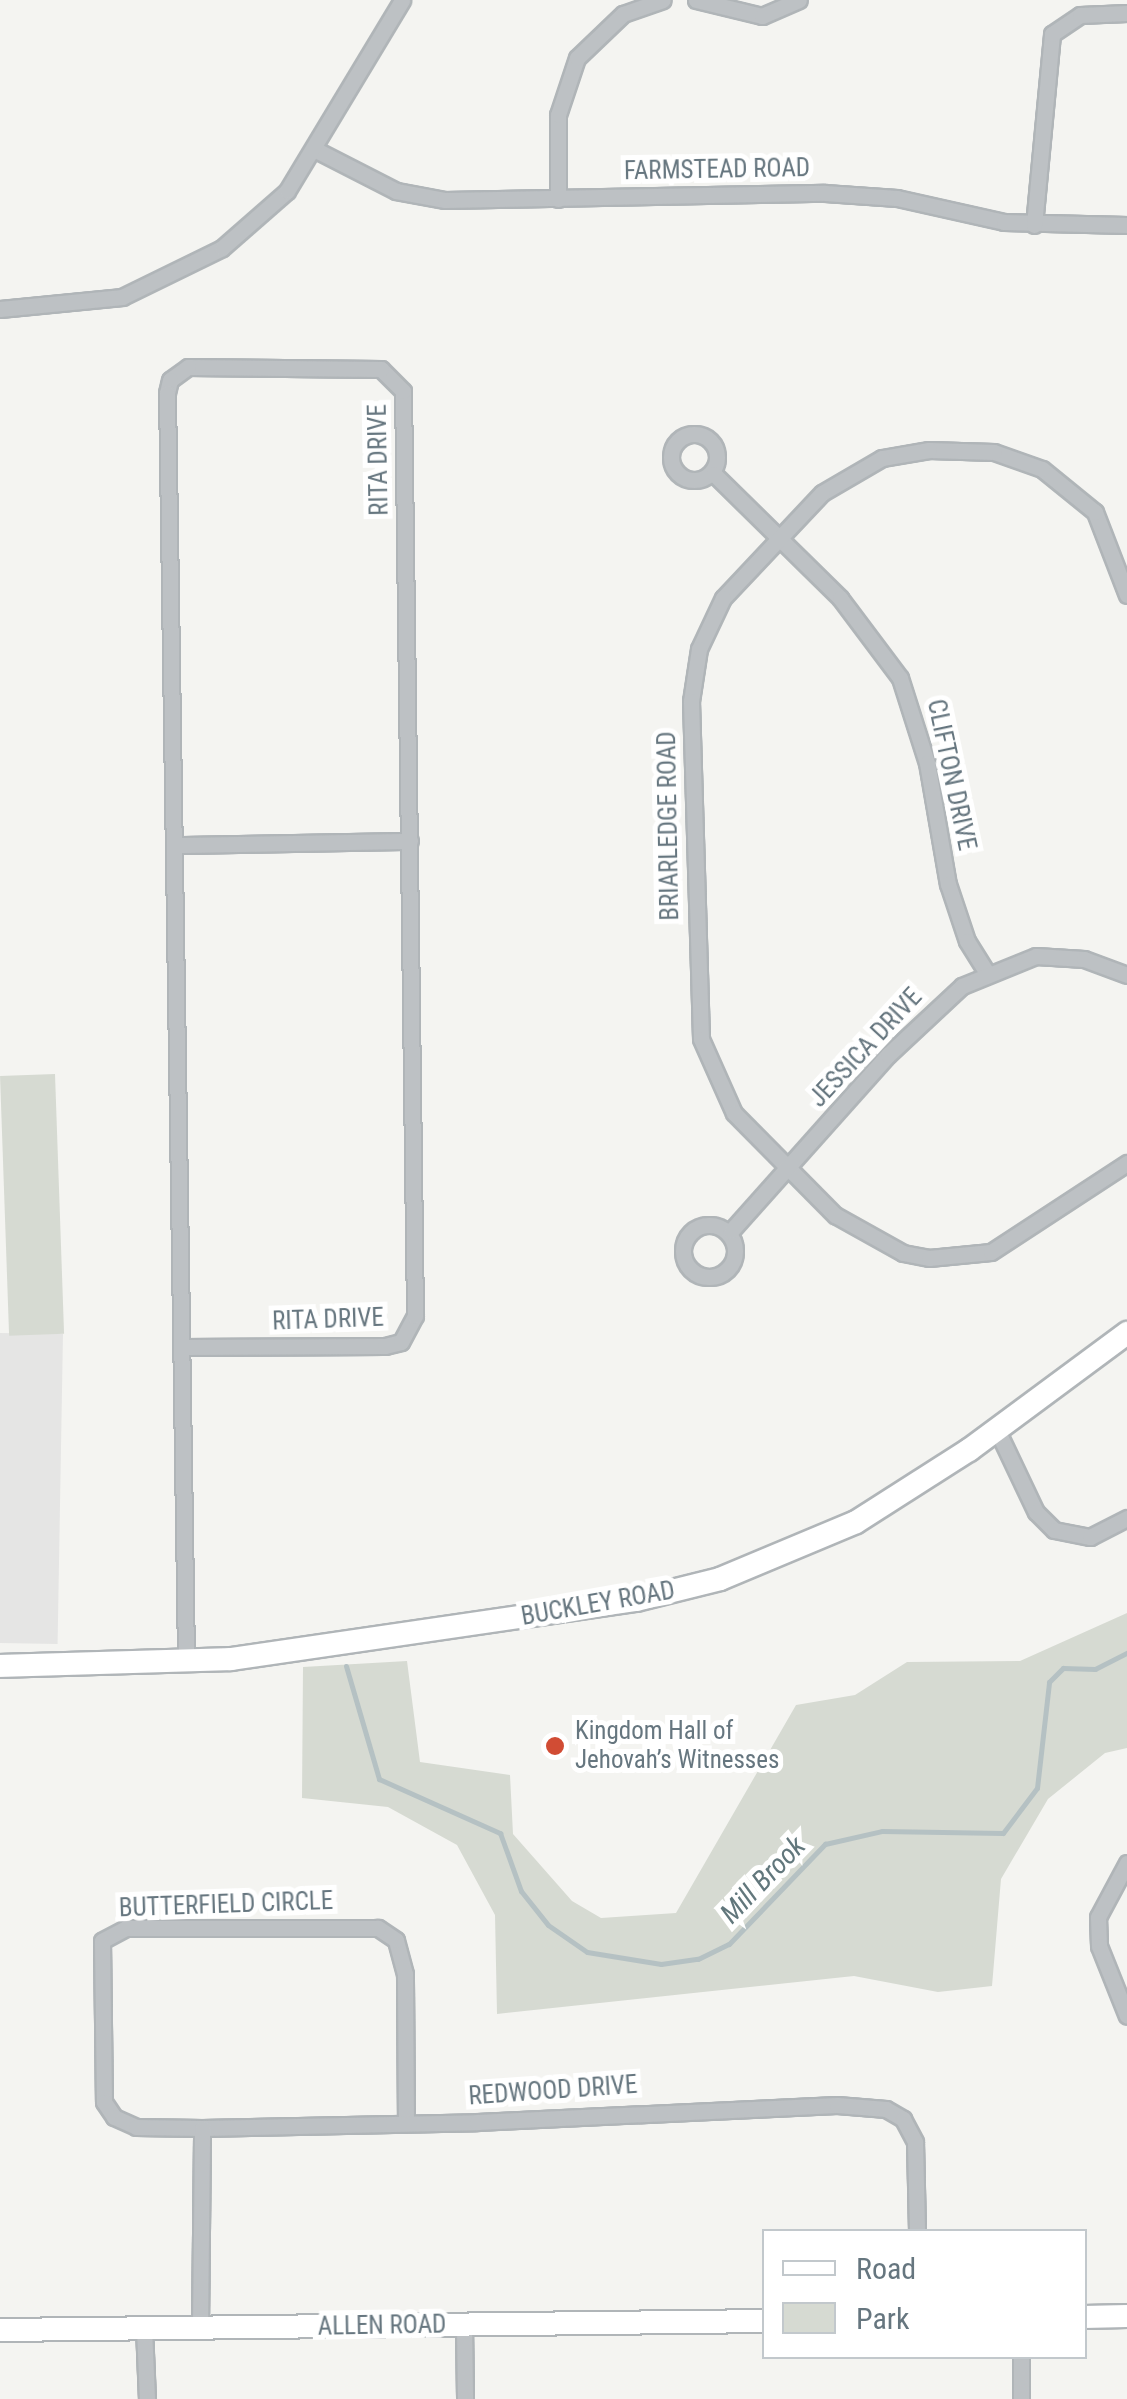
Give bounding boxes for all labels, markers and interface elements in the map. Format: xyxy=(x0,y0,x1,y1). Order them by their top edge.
street label: FARMSTEAD ROAD xyxy=(624,153,810,187)
street label: RITA DRIVE xyxy=(363,404,395,516)
street label: CLIFTON DRIVE xyxy=(920,697,982,853)
street label: BRIARLEDGE ROAD xyxy=(652,731,686,921)
street label: JESSICA DRIVE xyxy=(803,982,929,1114)
street label: RITA DRIVE xyxy=(272,1303,384,1337)
street label: BUCKLEY ROAD xyxy=(519,1576,677,1632)
place label: Kingdom Hall of Jehovah’s Witnesses xyxy=(575,1717,779,1776)
marker: Kingdom Hall of Jehovah’s Witnesses xyxy=(544,1735,566,1757)
water label: Mill Brook xyxy=(713,1830,813,1930)
street label: BUTTERFIELD CIRCLE xyxy=(118,1886,334,1924)
street label: REDWOOD DRIVE xyxy=(468,2070,638,2112)
legend xyxy=(762,2229,1087,2359)
text: Road xyxy=(856,2251,916,2286)
text: Park xyxy=(856,2301,910,2336)
street label: ALLEN ROAD xyxy=(317,2310,447,2342)

